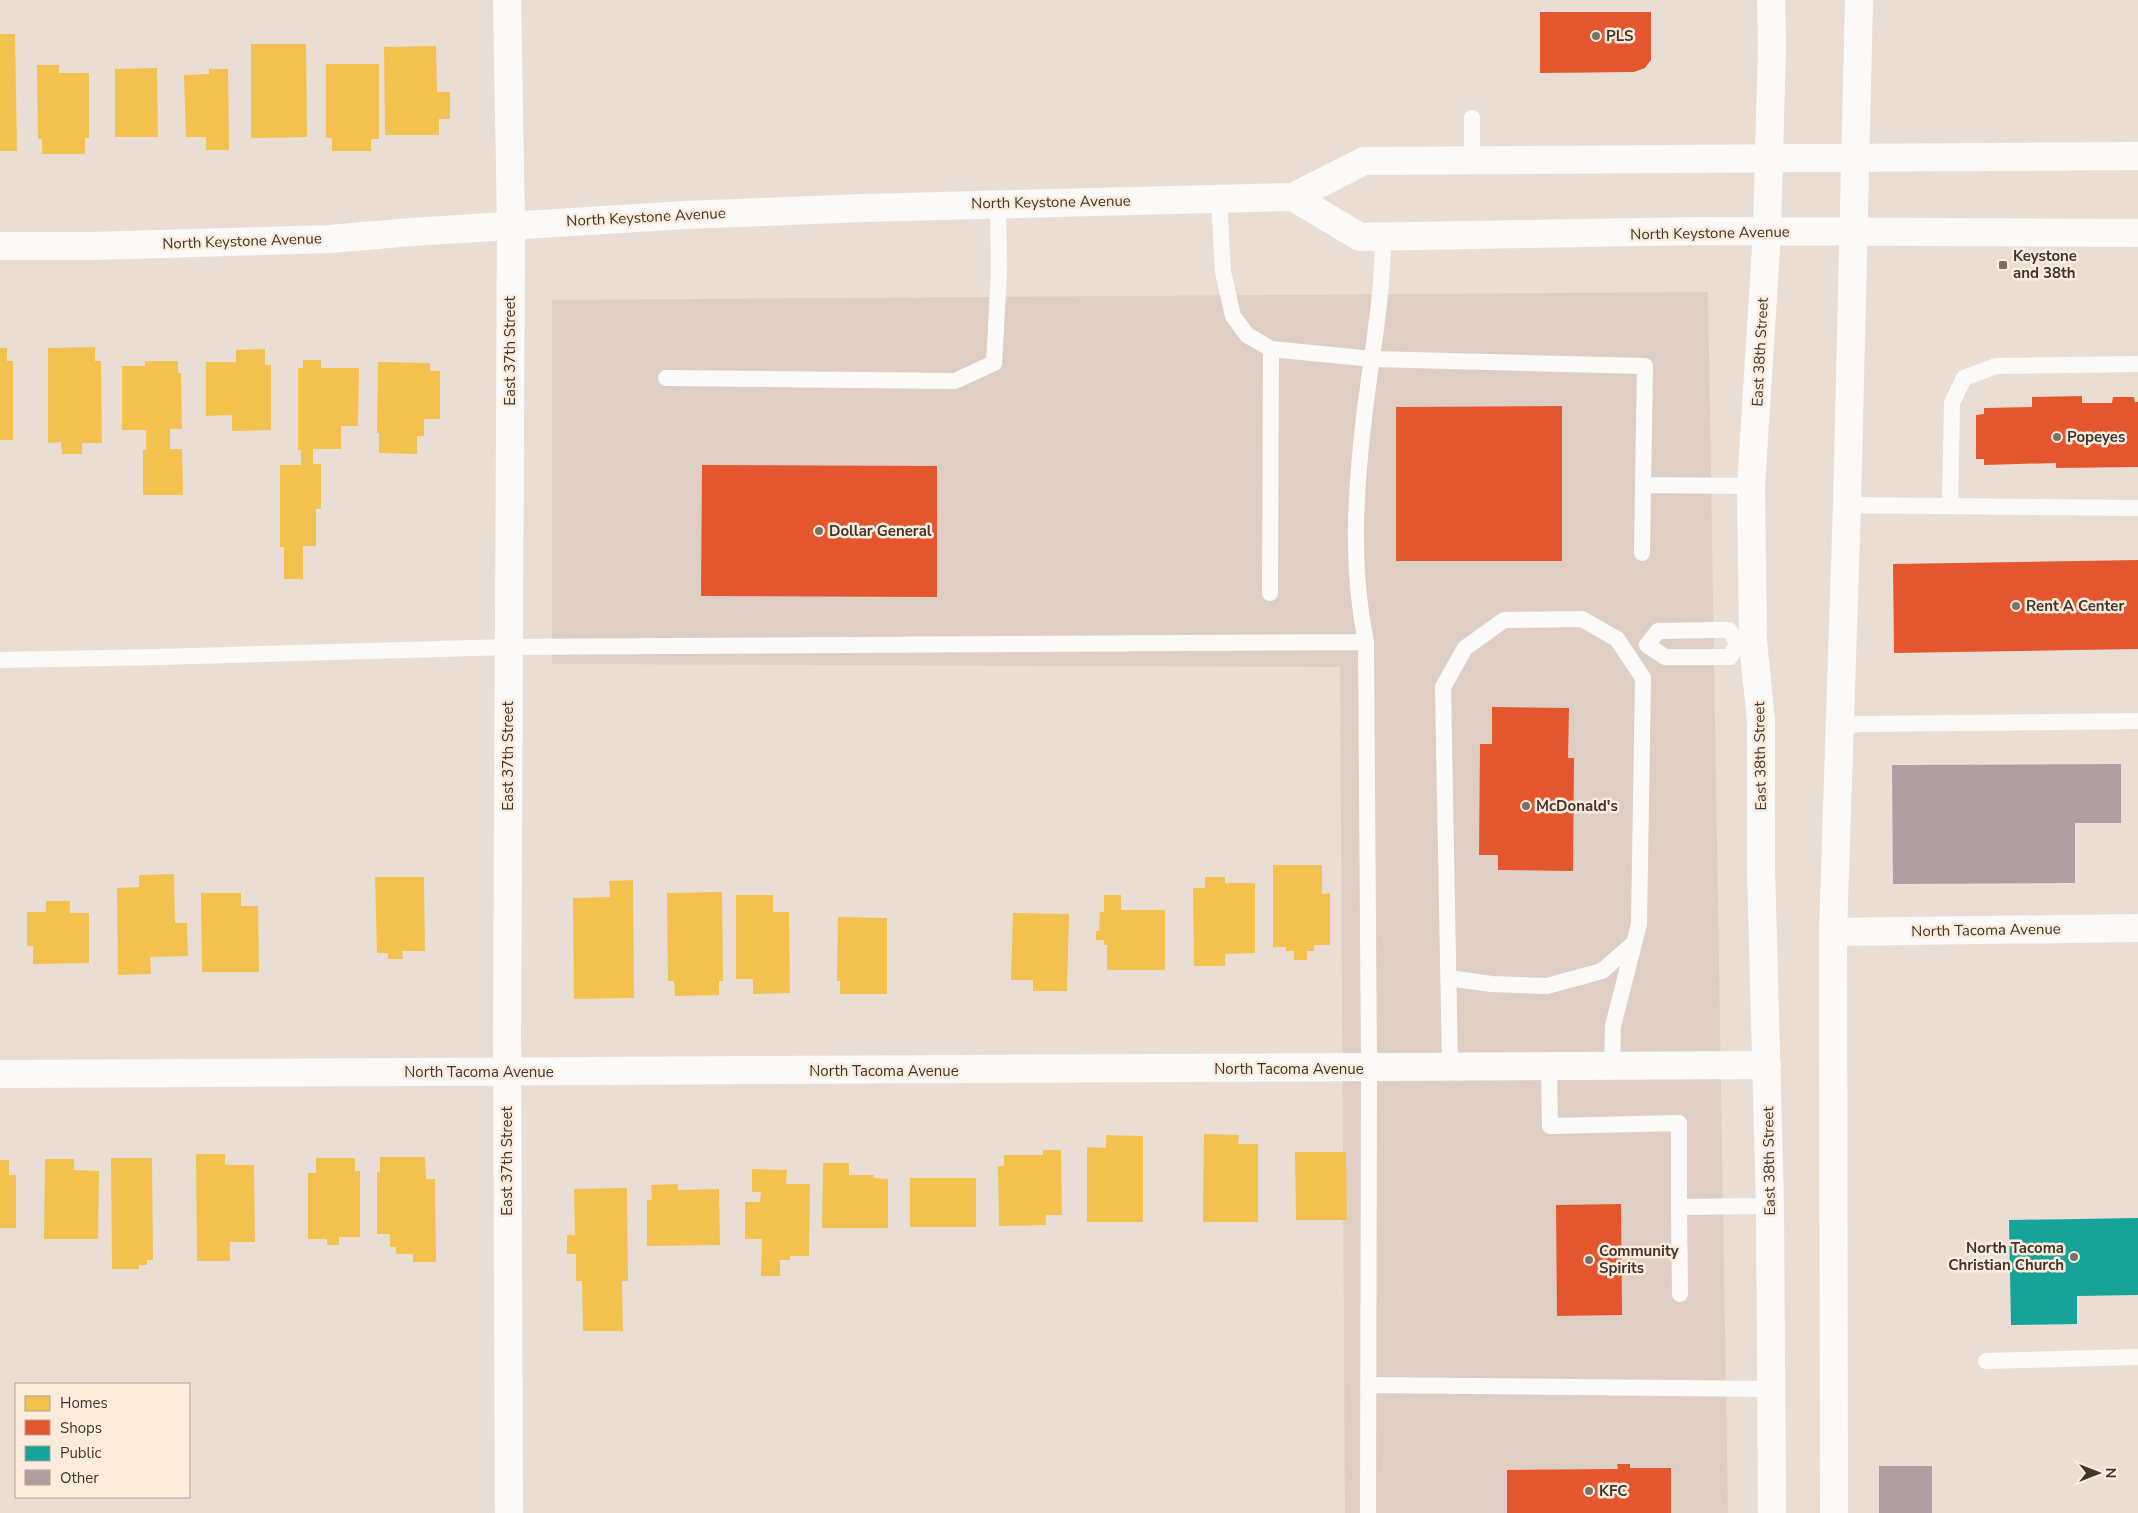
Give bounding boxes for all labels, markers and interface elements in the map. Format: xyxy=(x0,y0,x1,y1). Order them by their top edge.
place label: PLS xyxy=(1606,26,1633,46)
marker: PLS xyxy=(1590,30,1602,42)
street label: North Keystone Avenue xyxy=(971,191,1131,213)
street label: North Keystone Avenue xyxy=(566,203,726,231)
street label: North Keystone Avenue xyxy=(1630,222,1790,244)
street label: North Keystone Avenue xyxy=(162,228,322,254)
place label: Keystone and 38th xyxy=(2013,246,2077,283)
marker: Keystone and 38th xyxy=(1997,259,2009,271)
street label: East 37th Street xyxy=(500,296,520,406)
street label: East 38th Street xyxy=(1747,296,1773,407)
place label: Popeyes xyxy=(2067,427,2125,447)
marker: Popeyes xyxy=(2051,431,2063,443)
place label: Dollar General xyxy=(829,521,932,541)
marker: Dollar General xyxy=(813,525,825,537)
place label: Rent A Center xyxy=(2026,596,2124,616)
marker: Rent A Center xyxy=(2010,600,2022,612)
street label: East 38th Street xyxy=(1749,700,1771,811)
street label: East 37th Street xyxy=(498,701,518,811)
place label: McDonald's xyxy=(1536,796,1618,816)
marker: McDonald's xyxy=(1520,800,1532,812)
street label: North Tacoma Avenue xyxy=(1911,919,2061,941)
street label: North Tacoma Avenue xyxy=(1214,1059,1364,1079)
street label: North Tacoma Avenue xyxy=(809,1061,959,1081)
street label: North Tacoma Avenue xyxy=(404,1062,554,1082)
street label: East 38th Street xyxy=(1758,1105,1780,1216)
street label: East 37th Street xyxy=(497,1106,517,1216)
place label: North Tacoma Christian Church xyxy=(1948,1238,2064,1275)
place label: Community Spirits xyxy=(1599,1241,1679,1278)
marker: North Tacoma Christian Church xyxy=(2068,1251,2080,1263)
marker: Community Spirits xyxy=(1583,1254,1595,1266)
legend xyxy=(15,1383,190,1498)
text: Homes xyxy=(60,1393,108,1413)
text: Shops xyxy=(60,1418,102,1438)
text: Public xyxy=(60,1443,101,1463)
north arrow xyxy=(2073,1448,2123,1498)
text: Other xyxy=(60,1468,99,1488)
text: N xyxy=(2101,1468,2120,1478)
place label: KFC xyxy=(1599,1481,1627,1501)
marker: KFC xyxy=(1583,1485,1595,1497)

